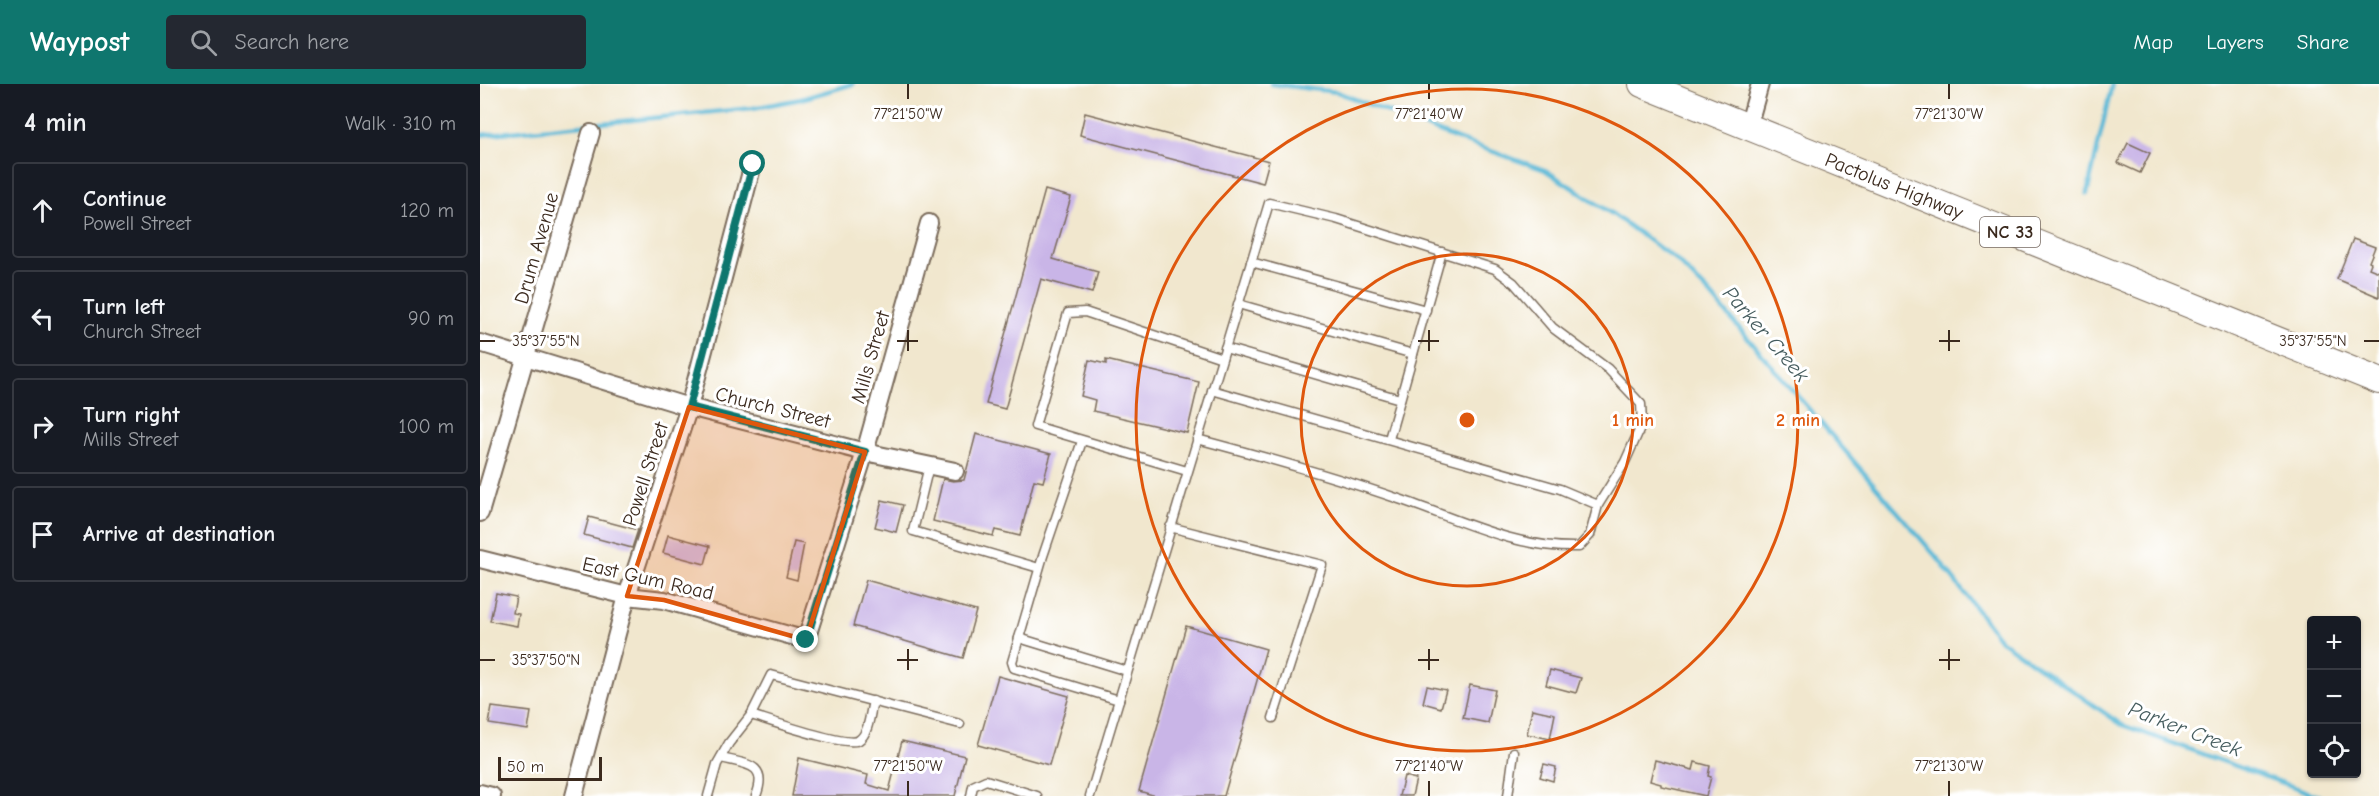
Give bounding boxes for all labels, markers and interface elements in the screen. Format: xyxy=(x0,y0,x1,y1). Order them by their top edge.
search box xyxy=(166,15,586,69)
text: Waypost xyxy=(30,26,130,58)
icon: search xyxy=(187,26,220,59)
text: Search here xyxy=(235,29,349,55)
text: Map xyxy=(2134,30,2173,54)
text: Layers xyxy=(2206,30,2264,54)
text: Share xyxy=(2297,30,2349,54)
text: 77°21'50"W xyxy=(873,105,943,123)
text: 77°21'40"W xyxy=(1395,105,1463,123)
text: 77°21'30"W xyxy=(1915,105,1983,123)
text: 4 min xyxy=(24,108,87,138)
text: Walk · 310 m xyxy=(345,112,456,135)
street label: Pactolus Highway xyxy=(1822,148,1967,224)
route start xyxy=(739,150,765,176)
text: Continue xyxy=(83,186,166,212)
street label: Drum Avenue xyxy=(510,190,563,307)
icon: ahead xyxy=(26,194,59,227)
text: 120 m xyxy=(400,199,454,222)
text: Powell Street xyxy=(83,212,191,235)
road number: NC 33 xyxy=(1980,217,2040,247)
water label: Parker Creek xyxy=(1718,281,1815,387)
text: Turn left xyxy=(83,294,165,320)
icon: left xyxy=(26,302,59,335)
text: 90 m xyxy=(408,307,454,330)
street label: Mills Street xyxy=(846,307,895,406)
text: Church Street xyxy=(83,320,201,343)
text: 35°37'55"N xyxy=(512,332,580,350)
text: 35°37'55"N xyxy=(2279,332,2347,350)
street label: Church Street xyxy=(713,382,834,433)
text: Turn right xyxy=(83,402,180,428)
icon: right xyxy=(26,410,59,443)
centre of rings xyxy=(1457,410,1477,430)
text: 1 min xyxy=(1612,410,1654,431)
text: 2 min xyxy=(1776,410,1820,431)
text: 100 m xyxy=(399,415,454,438)
street label: Powell Street xyxy=(618,418,673,529)
text: Mills Street xyxy=(83,428,178,451)
icon: arrive xyxy=(26,518,59,551)
text: Arrive at destination xyxy=(83,521,275,547)
street label: East Gum Road xyxy=(580,552,716,605)
map controls xyxy=(2307,616,2361,778)
button: + xyxy=(2307,616,2361,670)
route end xyxy=(792,626,818,652)
text: 35°37'50"N xyxy=(512,651,580,669)
button: − xyxy=(2307,670,2361,724)
water label: Parker Creek xyxy=(2125,697,2246,762)
button: locate xyxy=(2307,724,2361,778)
scale bar xyxy=(498,754,602,782)
text: 77°21'50"W xyxy=(873,757,943,775)
text: 77°21'40"W xyxy=(1395,757,1463,775)
text: 77°21'30"W xyxy=(1915,757,1983,775)
text: 50 m xyxy=(507,758,544,776)

